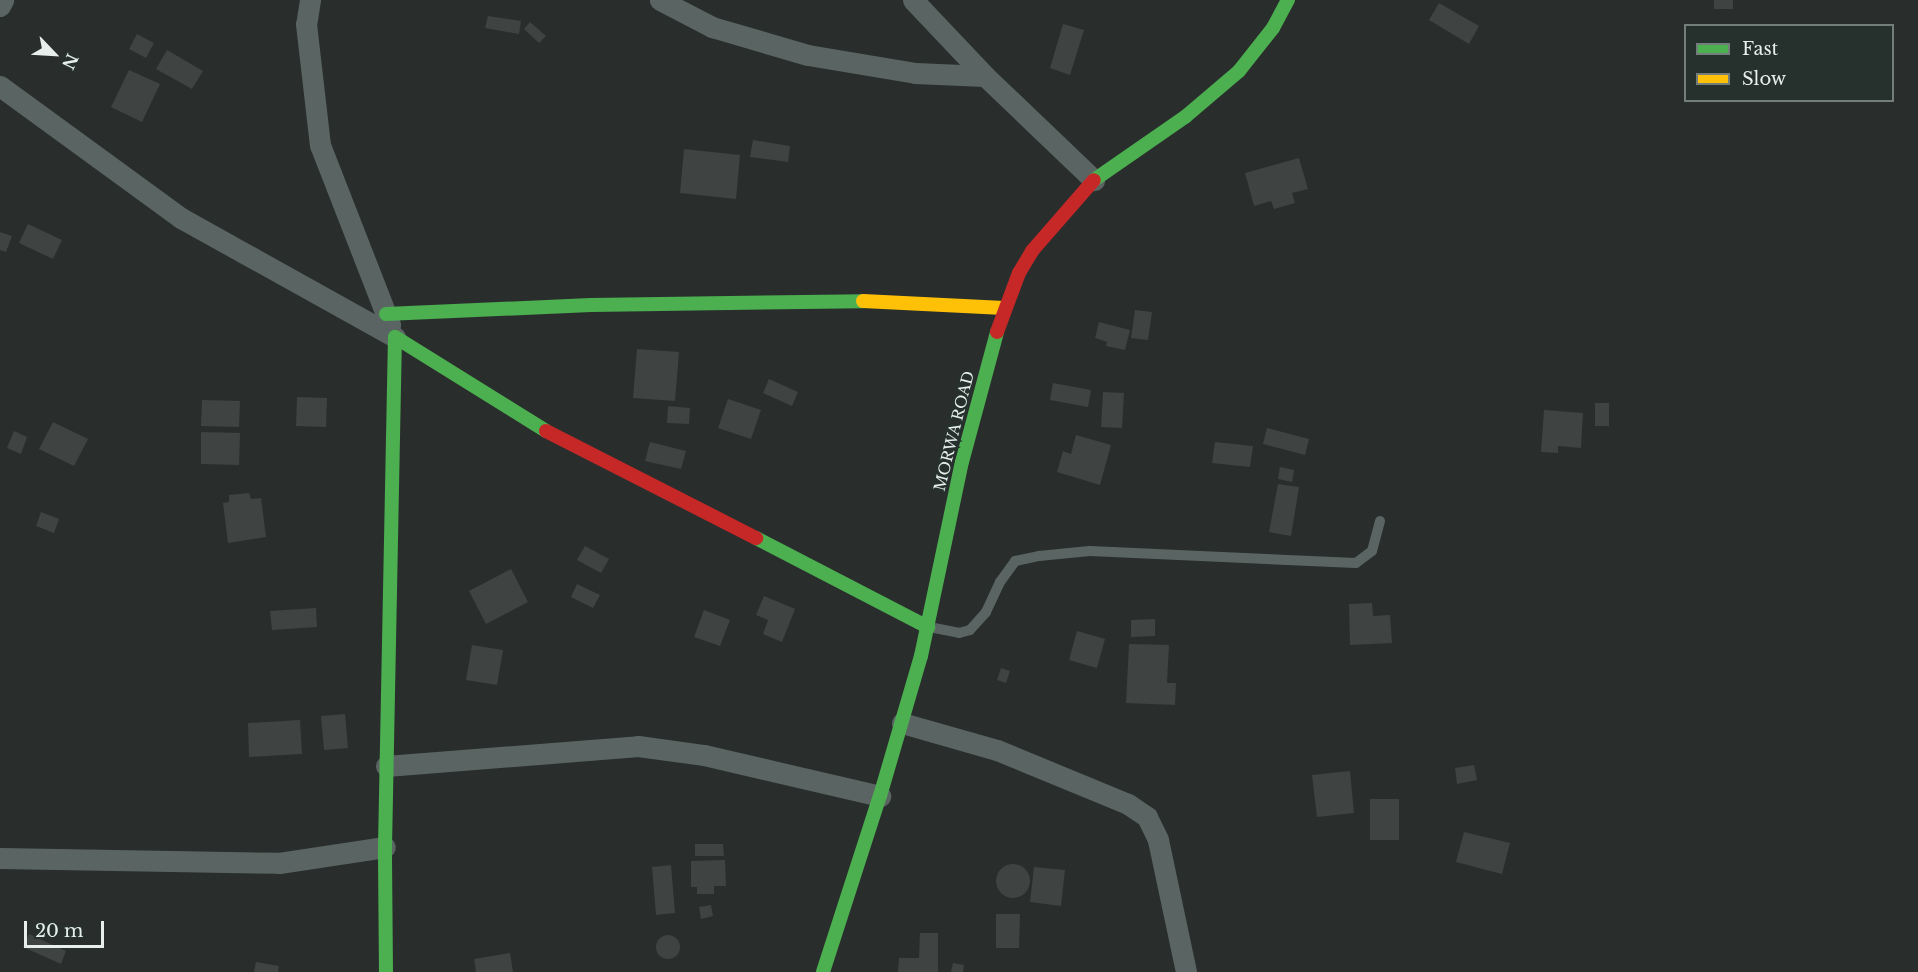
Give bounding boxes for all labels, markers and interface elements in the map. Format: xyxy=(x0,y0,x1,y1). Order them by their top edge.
north arrow xyxy=(24,24,84,84)
legend xyxy=(1684,24,1894,102)
text: Fast xyxy=(1742,38,1778,60)
text: N xyxy=(58,51,83,73)
text: Slow xyxy=(1742,68,1786,90)
street label: MORWA ROAD xyxy=(930,369,978,493)
scale bar xyxy=(27,909,106,947)
text: 20 m xyxy=(35,920,83,942)

